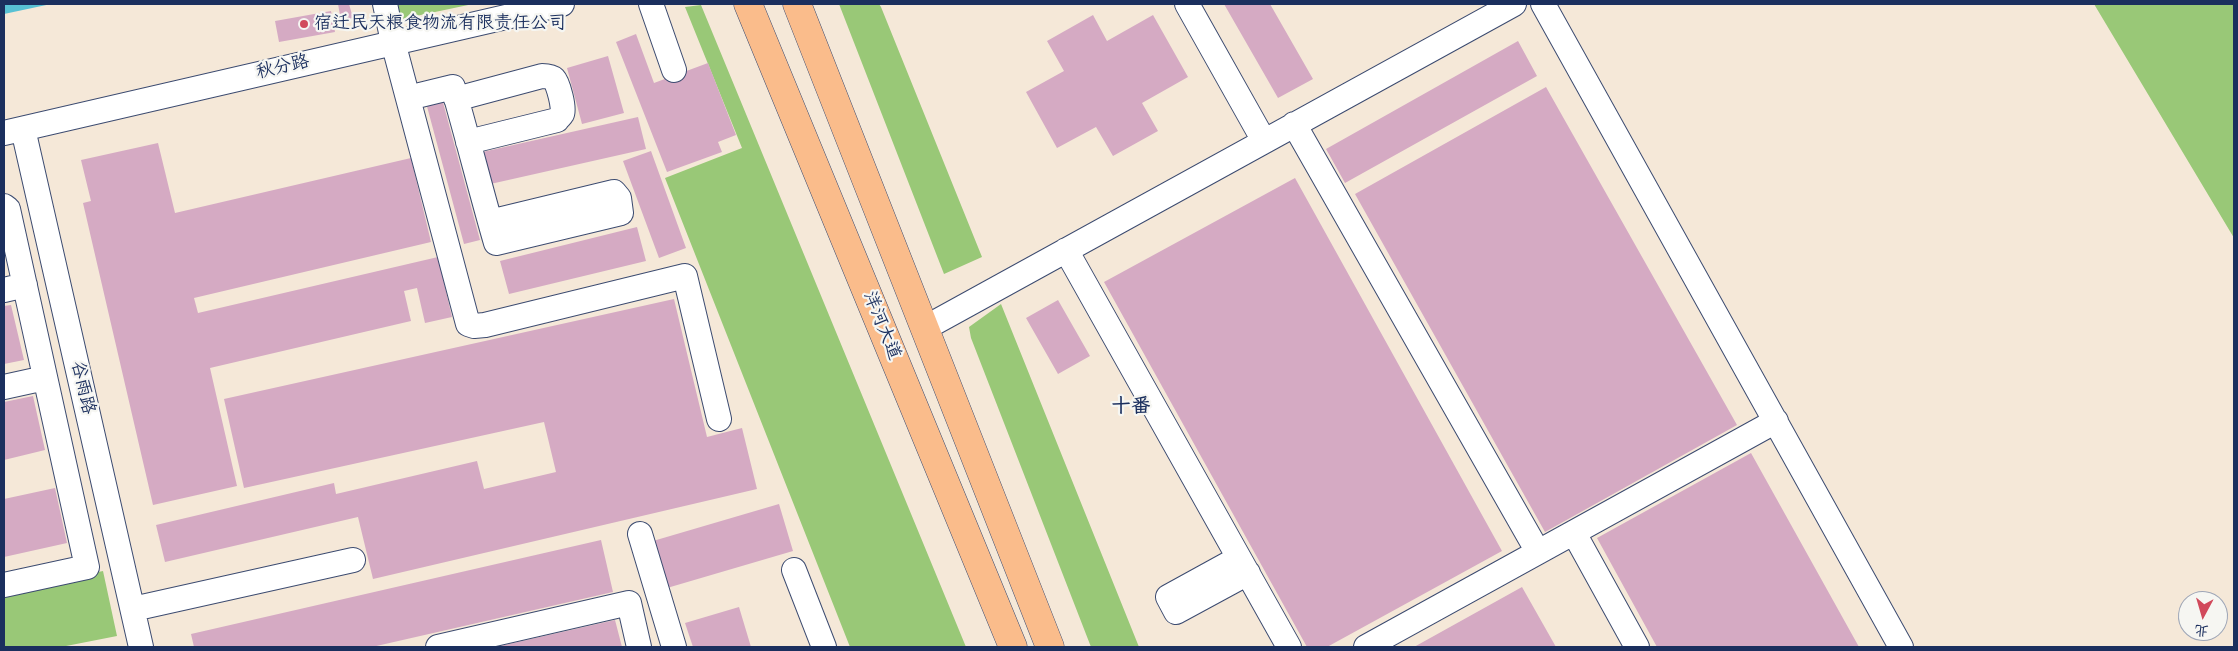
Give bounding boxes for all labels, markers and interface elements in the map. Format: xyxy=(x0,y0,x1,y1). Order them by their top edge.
place label: 宿迁民天粮食物流有限责任公司 xyxy=(314,13,566,35)
marker: 宿迁民天粮食物流有限责任公司 xyxy=(298,18,310,30)
street label: 秋分路 xyxy=(254,51,312,85)
street label: 洋河大道 xyxy=(858,289,904,363)
street label: 谷雨路 xyxy=(65,359,99,417)
district label: 十番 xyxy=(1111,396,1151,420)
north arrow xyxy=(2178,591,2228,641)
text: 北 xyxy=(2194,619,2210,641)

